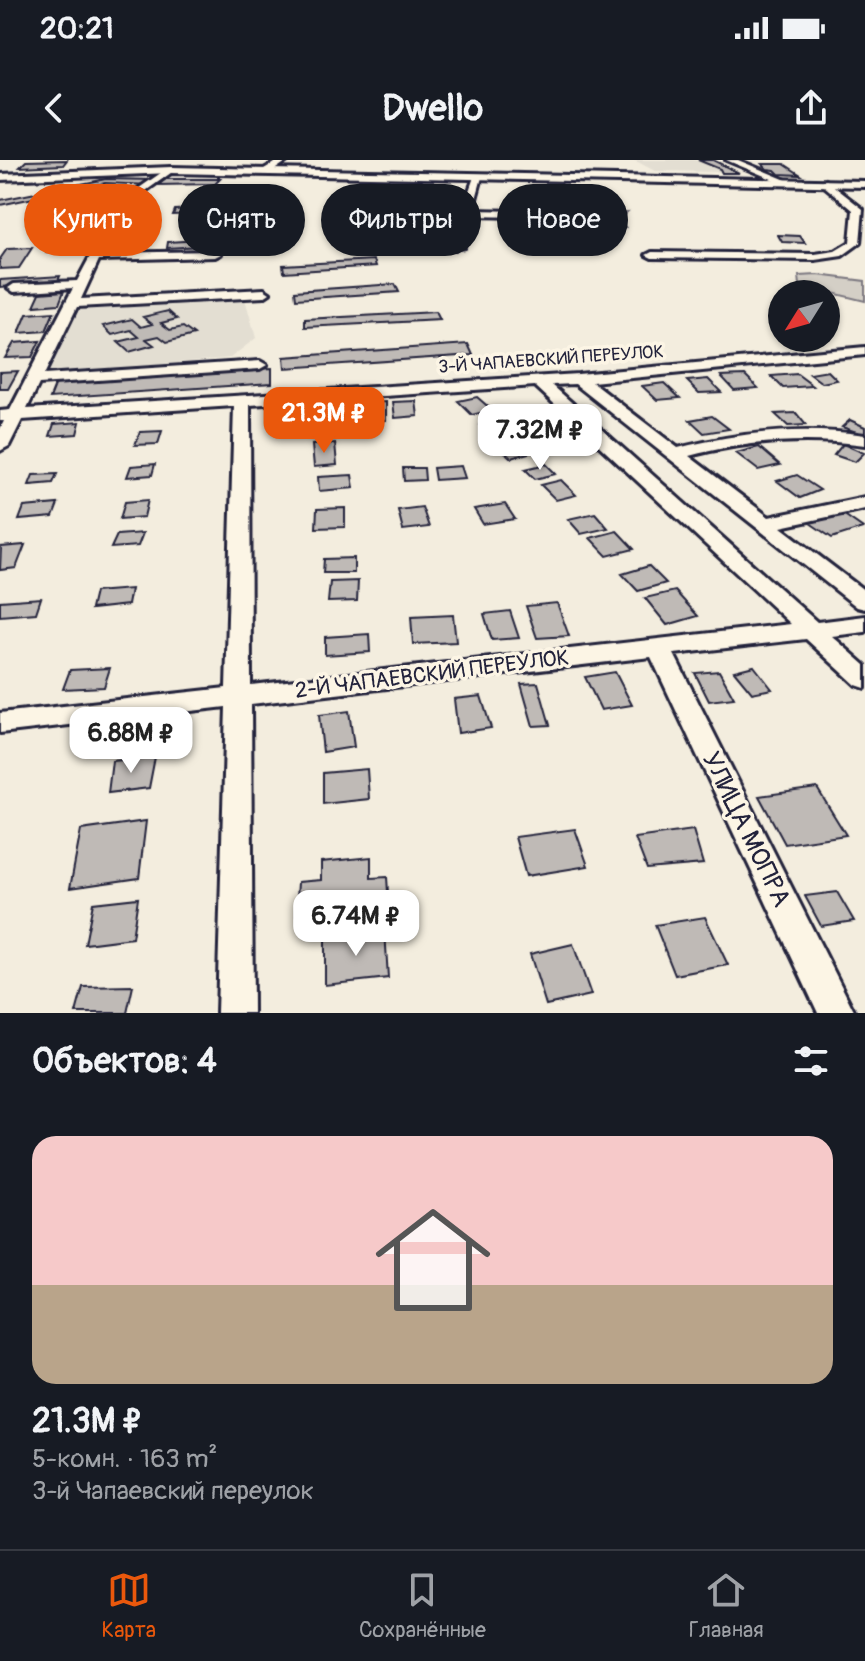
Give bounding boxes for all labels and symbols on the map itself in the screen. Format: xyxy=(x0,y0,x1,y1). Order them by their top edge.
north arrow xyxy=(768,280,840,352)
street label: 3-Й ЧАПАЕВСКИЙ ПЕРЕУЛОК xyxy=(438,340,664,379)
pin: 21.3M ₽ xyxy=(250,387,398,455)
pin: 7.32M ₽ xyxy=(466,404,614,472)
street label: 2-Й ЧАПАЕВСКИЙ ПЕРЕУЛОК xyxy=(293,643,571,705)
pin: 6.88M ₽ xyxy=(57,707,205,775)
street label: УЛИЦА МОПРА xyxy=(695,747,797,912)
pin: 6.74M ₽ xyxy=(282,890,430,958)

